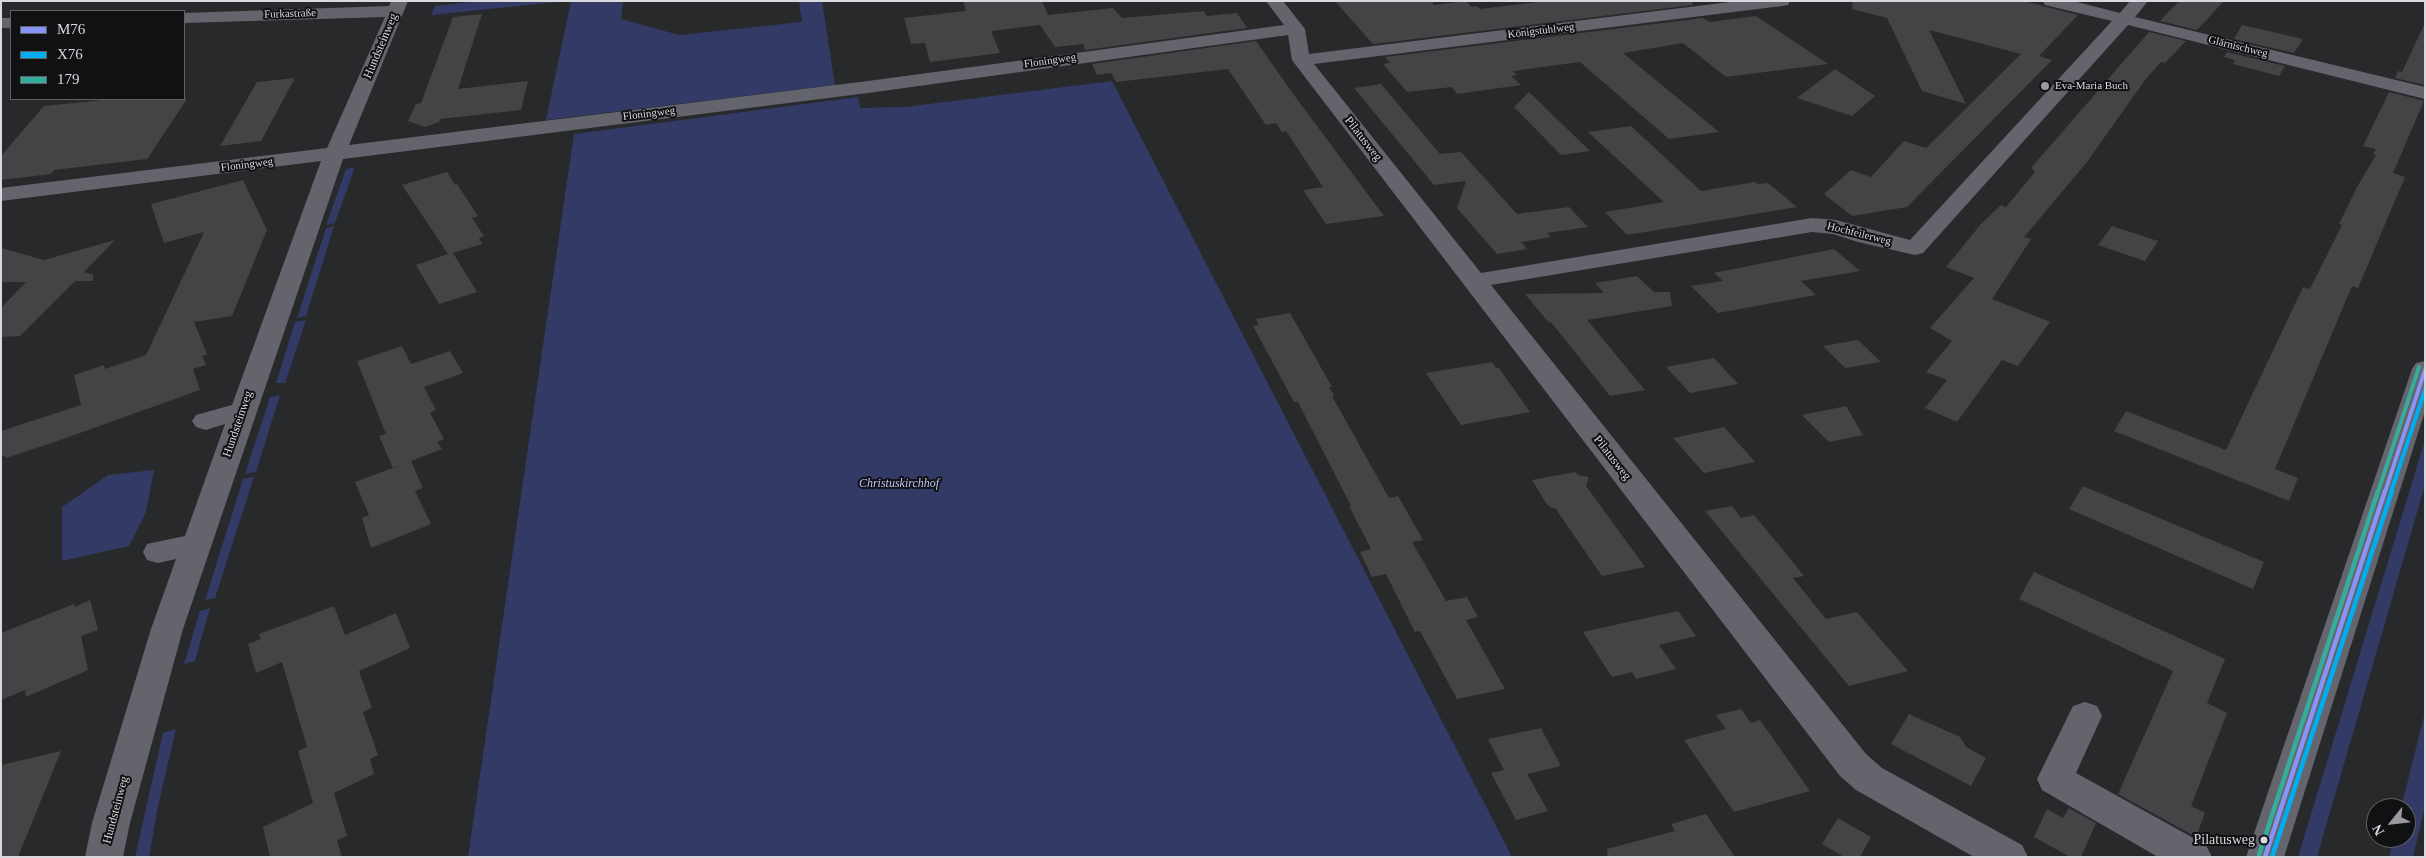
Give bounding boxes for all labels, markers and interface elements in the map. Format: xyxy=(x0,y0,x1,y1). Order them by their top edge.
street label: Furkastraße xyxy=(264,6,316,22)
legend xyxy=(10,10,185,100)
street label: Hundsteinweg xyxy=(361,11,401,81)
street label: Königstuhlweg xyxy=(1507,20,1575,42)
text: M76 xyxy=(57,21,85,37)
street label: Glärnischweg xyxy=(2207,33,2269,61)
text: X76 xyxy=(57,46,83,62)
street label: Floningweg xyxy=(1023,51,1077,71)
text: 179 xyxy=(57,71,80,87)
place label: Eva-Maria Buch xyxy=(2055,79,2128,93)
marker: Eva-Maria Buch xyxy=(2039,80,2051,92)
street label: Floningweg xyxy=(622,104,676,124)
street label: Pilatusweg xyxy=(1341,114,1385,164)
street label: Floningweg xyxy=(220,155,274,175)
street label: Hochfeilerweg xyxy=(1826,220,1892,248)
street label: Hundsteinweg xyxy=(220,389,256,459)
street label: Pilatusweg xyxy=(1590,433,1634,483)
park label: Christuskirchhof xyxy=(859,477,939,491)
street label: Hundsteinweg xyxy=(100,775,132,845)
north arrow xyxy=(2366,798,2416,848)
text: N xyxy=(2369,822,2387,838)
place label: Pilatusweg xyxy=(2194,832,2255,848)
marker: Pilatusweg xyxy=(2259,835,2269,845)

